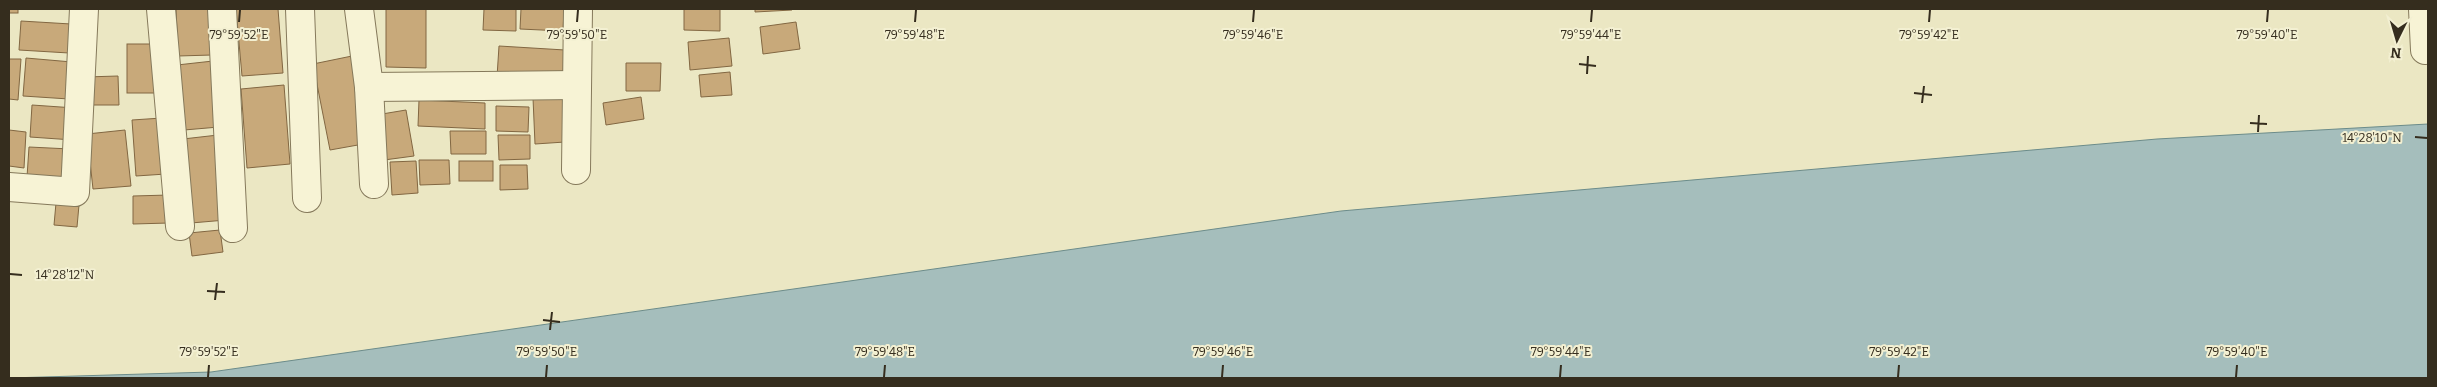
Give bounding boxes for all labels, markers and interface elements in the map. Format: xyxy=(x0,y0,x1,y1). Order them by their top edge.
north arrow xyxy=(2372,15,2422,65)
text: 79°59'52"E xyxy=(210,28,268,42)
text: 79°59'50"E xyxy=(547,28,607,42)
text: 79°59'48"E xyxy=(885,28,945,42)
text: 79°59'46"E xyxy=(1223,28,1283,42)
text: 79°59'44"E xyxy=(1561,28,1621,42)
text: 79°59'42"E xyxy=(1899,28,1959,42)
text: 79°59'40"E xyxy=(2237,28,2297,42)
text: N xyxy=(2390,43,2402,61)
text: 14°28'10"N xyxy=(2342,131,2402,145)
text: 14°28'12"N xyxy=(36,268,95,282)
text: 79°59'52"E xyxy=(180,345,238,359)
text: 79°59'50"E xyxy=(517,345,577,359)
text: 79°59'48"E xyxy=(855,345,915,359)
text: 79°59'46"E xyxy=(1193,345,1253,359)
text: 79°59'44"E xyxy=(1531,345,1591,359)
text: 79°59'42"E xyxy=(1869,345,1929,359)
text: 79°59'40"E xyxy=(2207,345,2267,359)

